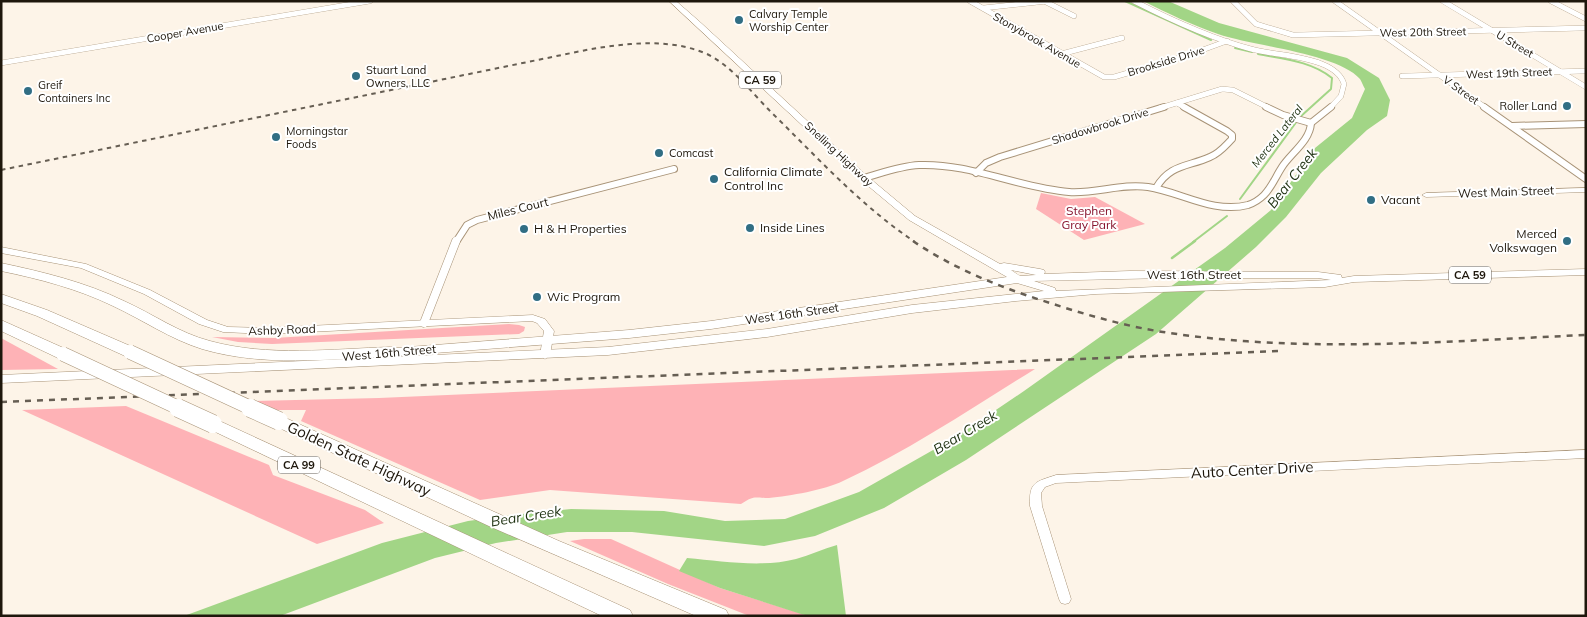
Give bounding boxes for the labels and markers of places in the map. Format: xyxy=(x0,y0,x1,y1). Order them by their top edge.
place label: Calvary Temple Worship Center xyxy=(749,7,828,34)
marker: Calvary Temple Worship Center xyxy=(733,14,745,26)
place label: Stuart Land Owners, LLC xyxy=(366,63,430,90)
marker: Stuart Land Owners, LLC xyxy=(350,70,362,82)
place label: Greif Containers Inc xyxy=(38,78,111,105)
marker: Greif Containers Inc xyxy=(22,85,34,97)
place label: Roller Land xyxy=(1500,99,1557,113)
marker: Roller Land xyxy=(1561,100,1573,112)
place label: Morningstar Foods xyxy=(286,124,348,151)
marker: Morningstar Foods xyxy=(270,131,282,143)
place label: Comcast xyxy=(669,146,713,160)
marker: Comcast xyxy=(653,147,665,159)
place label: California Climate Control Inc xyxy=(724,164,823,193)
marker: California Climate Control Inc xyxy=(708,173,720,185)
place label: Vacant xyxy=(1381,192,1420,207)
marker: Vacant xyxy=(1365,194,1377,206)
place label: Inside Lines xyxy=(760,220,825,235)
place label: H & H Properties xyxy=(534,221,627,236)
marker: Inside Lines xyxy=(744,222,756,234)
marker: H & H Properties xyxy=(518,223,530,235)
place label: Merced Volkswagen xyxy=(1489,226,1557,255)
marker: Merced Volkswagen xyxy=(1561,235,1573,247)
place label: Wic Program xyxy=(547,289,620,304)
marker: Wic Program xyxy=(531,291,543,303)

